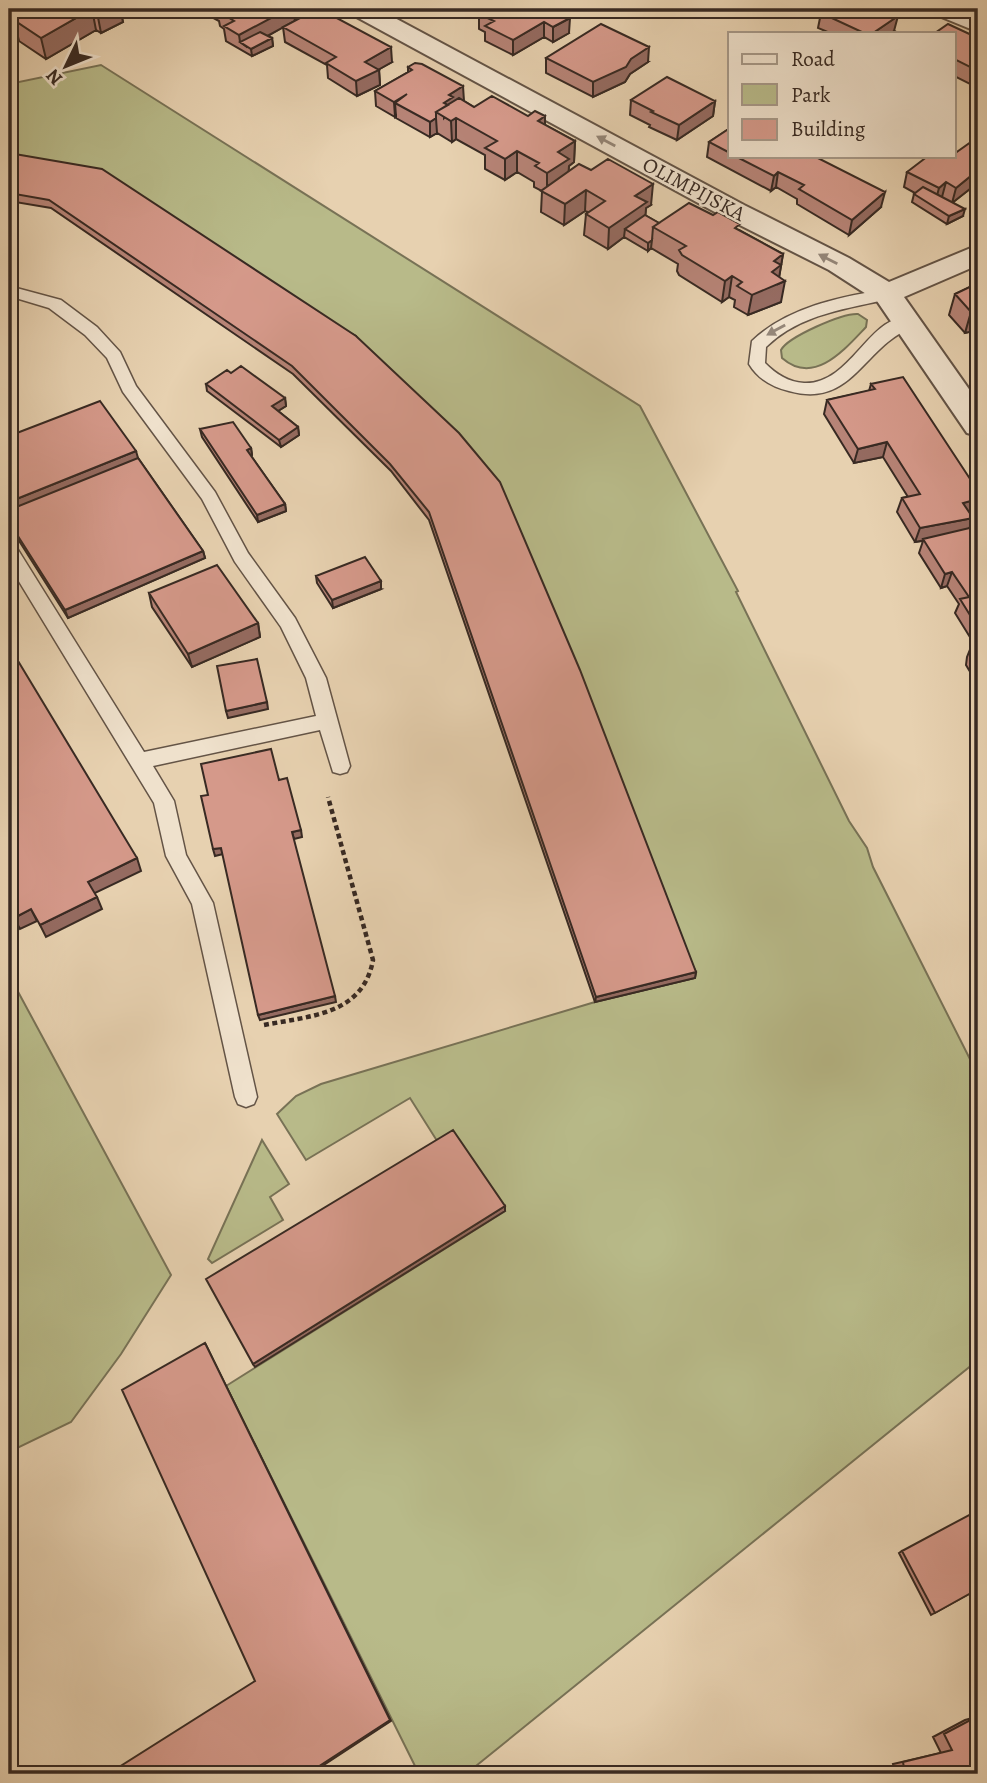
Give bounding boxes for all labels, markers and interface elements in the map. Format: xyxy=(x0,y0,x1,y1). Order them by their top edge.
north arrow xyxy=(32,32,102,102)
legend xyxy=(728,32,956,158)
text: Road xyxy=(791,45,835,73)
text: N xyxy=(40,63,69,91)
text: Park xyxy=(791,81,831,109)
text: Building xyxy=(791,115,866,143)
one-way arrow xyxy=(596,135,615,147)
street label: OLIMPIJSKA xyxy=(638,150,751,228)
one-way arrow xyxy=(819,253,838,265)
one-way arrow xyxy=(766,324,786,336)

